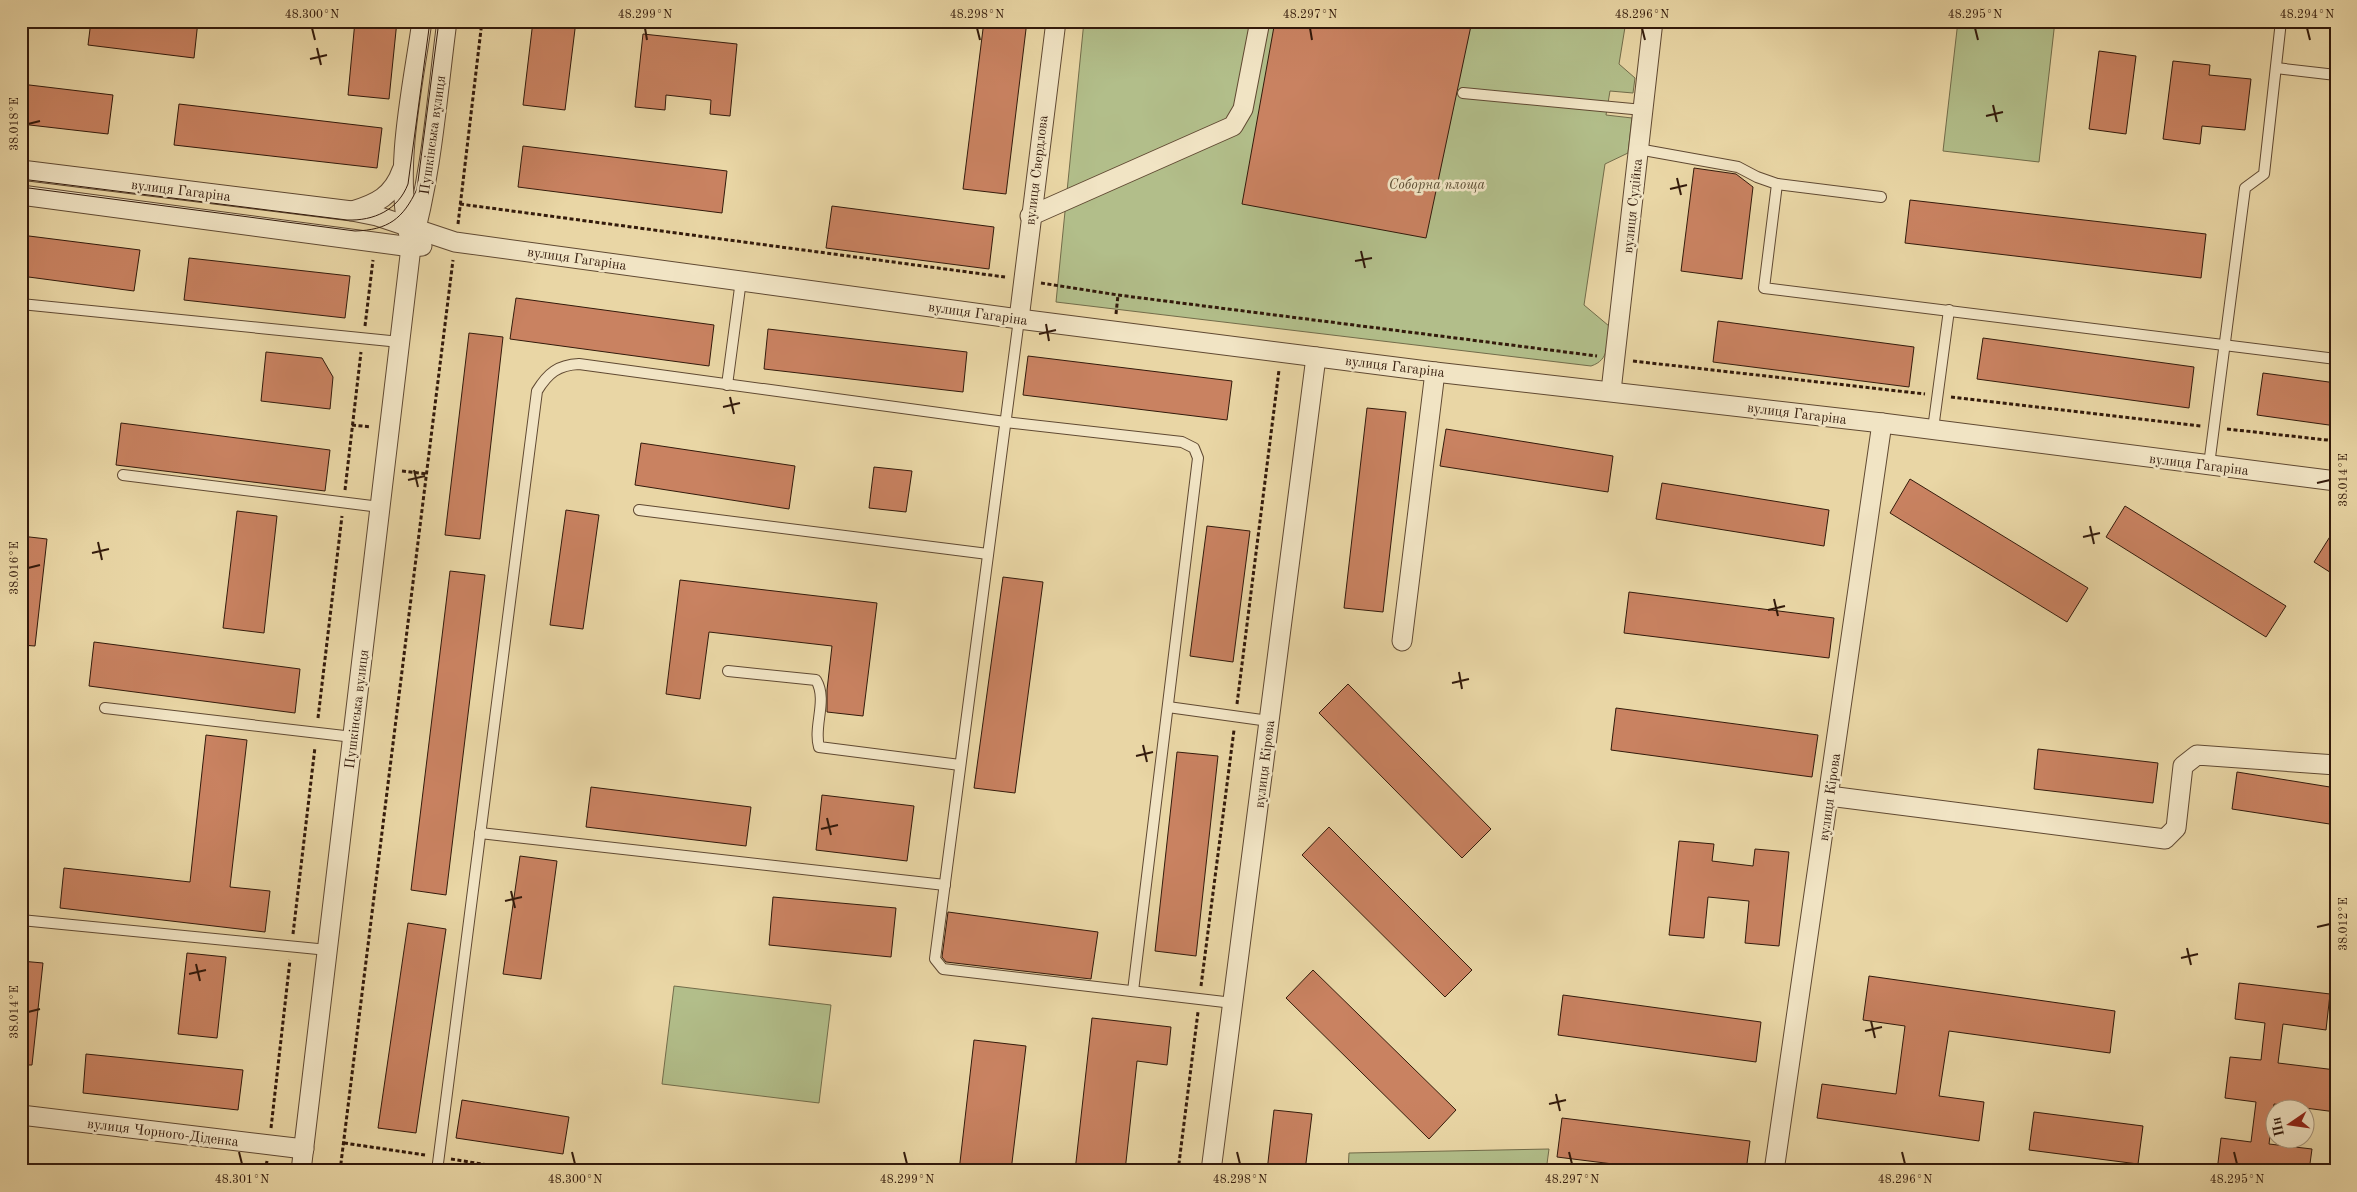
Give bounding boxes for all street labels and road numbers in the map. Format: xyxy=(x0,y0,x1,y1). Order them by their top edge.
street label: Пушкінська вулиця xyxy=(418,75,448,196)
street label: вулиця Свердлова xyxy=(1023,114,1051,226)
street label: вулиця Судійка xyxy=(1621,158,1645,254)
street label: вулиця Гагаріна xyxy=(130,178,232,204)
street label: вулиця Гагаріна xyxy=(526,245,628,273)
street label: вулиця Гагаріна xyxy=(927,300,1029,328)
street label: вулиця Гагаріна xyxy=(1344,354,1446,380)
street label: вулиця Гагаріна xyxy=(1746,401,1848,427)
street label: вулиця Гагаріна xyxy=(2148,452,2250,478)
street label: Пушкінська вулиця xyxy=(343,649,371,770)
street label: вулиця Кірова xyxy=(1253,719,1277,809)
street label: вулиця Кірова xyxy=(1817,752,1843,842)
street label: вулиця Чорного-Діденка xyxy=(86,1117,239,1149)

